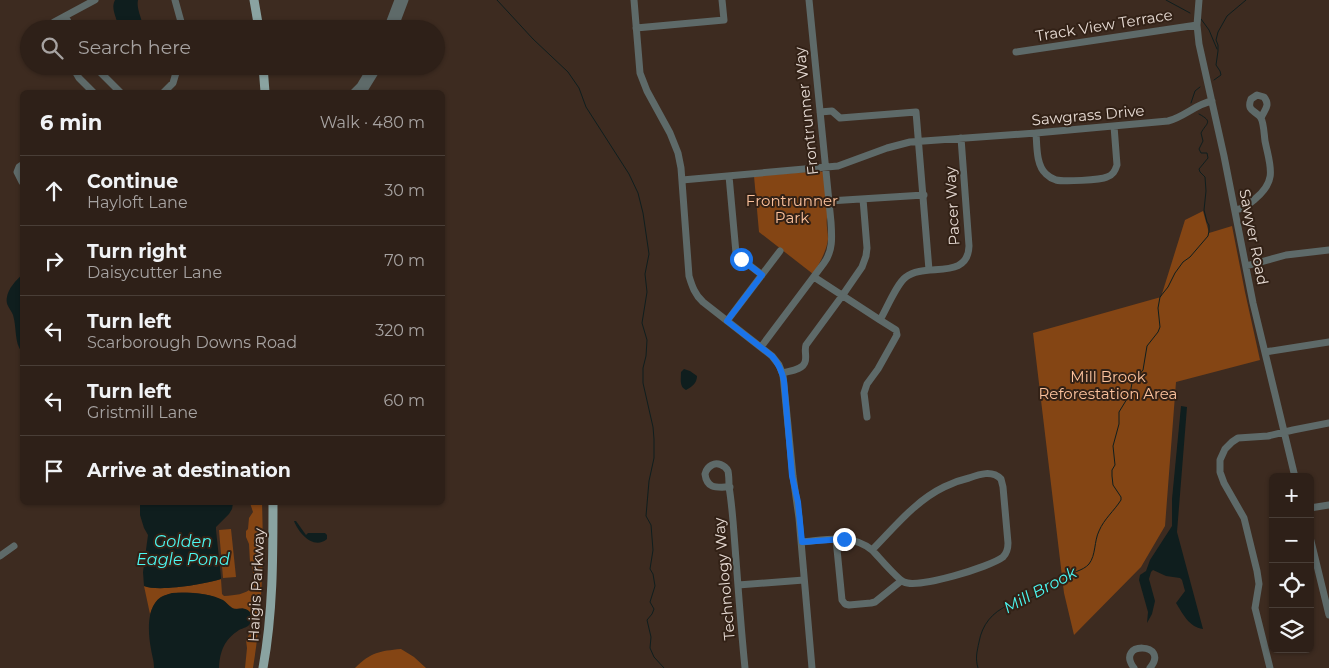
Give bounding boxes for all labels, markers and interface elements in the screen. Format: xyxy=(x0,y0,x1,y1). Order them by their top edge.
street label: Track View Terrace xyxy=(1034,5,1174,45)
search box xyxy=(20,20,445,75)
icon: search xyxy=(38,34,66,62)
text: Search here xyxy=(78,36,191,59)
street label: Frontrunner Way xyxy=(790,45,822,176)
street label: Sawgrass Drive xyxy=(1031,101,1145,129)
text: 6 min xyxy=(40,110,102,135)
text: Walk · 480 m xyxy=(320,113,425,132)
street label: Pacer Way xyxy=(940,165,964,246)
text: Continue xyxy=(87,170,178,193)
icon: ahead xyxy=(40,177,68,205)
text: 30 m xyxy=(384,181,425,200)
street label: Sawyer Road xyxy=(1235,188,1273,286)
park label: Frontrunner Park xyxy=(746,191,838,227)
text: Hayloft Lane xyxy=(87,193,188,212)
text: Turn right xyxy=(87,240,187,263)
icon: right xyxy=(40,247,68,275)
route start xyxy=(730,248,753,271)
text: 70 m xyxy=(384,251,425,270)
text: Daisycutter Lane xyxy=(87,263,222,282)
text: Turn left xyxy=(87,310,172,333)
icon: left xyxy=(40,317,68,345)
text: 320 m xyxy=(375,321,425,340)
text: Scarborough Downs Road xyxy=(87,333,297,352)
park label: Mill Brook Reforestation Area xyxy=(1039,367,1177,403)
text: Turn left xyxy=(87,380,172,403)
icon: left xyxy=(40,387,68,415)
text: 60 m xyxy=(383,391,425,410)
text: Gristmill Lane xyxy=(87,403,198,422)
icon: arrive xyxy=(40,457,68,485)
text: Arrive at destination xyxy=(87,459,291,482)
map controls xyxy=(1269,473,1314,653)
button: + xyxy=(1269,473,1314,518)
street label: Technology Way xyxy=(709,516,739,641)
button: − xyxy=(1269,518,1314,563)
street label: Haigis Parkway xyxy=(244,527,269,642)
route end xyxy=(833,528,856,551)
water label: Golden Eagle Pond xyxy=(136,532,230,569)
water label: Mill Brook xyxy=(1000,562,1081,617)
button: locate xyxy=(1269,563,1314,608)
button: layers xyxy=(1269,608,1314,653)

